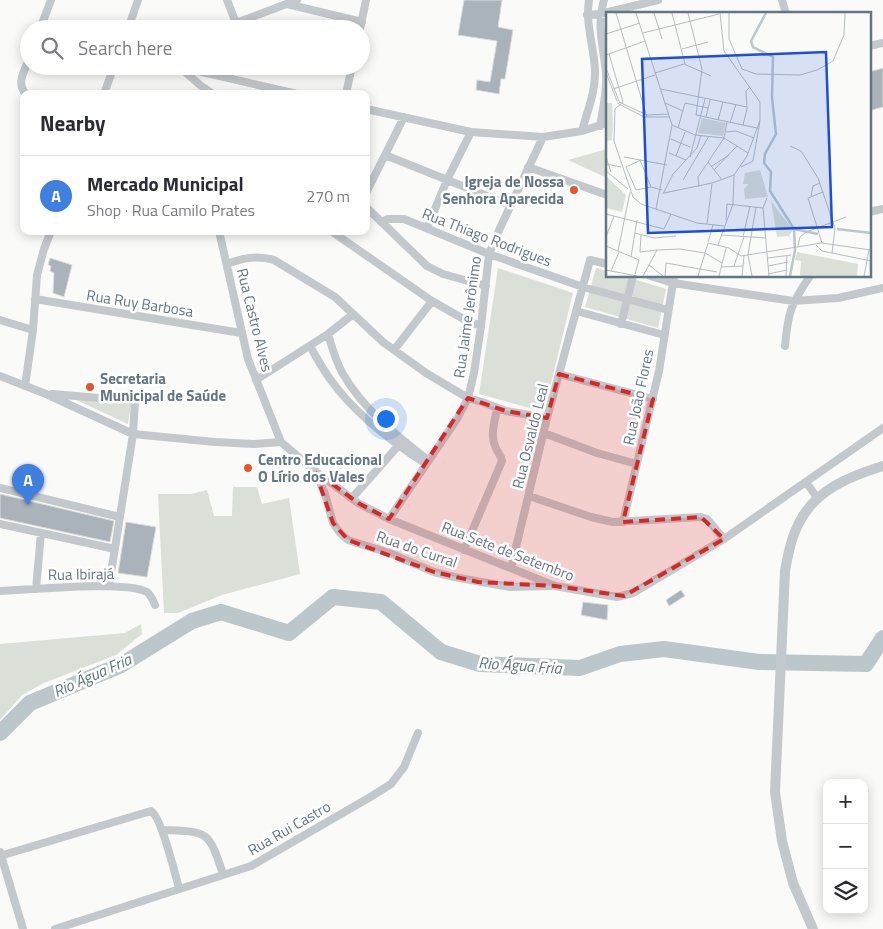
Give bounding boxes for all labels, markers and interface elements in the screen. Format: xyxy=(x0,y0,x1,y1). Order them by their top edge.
inset map xyxy=(606,12,870,278)
search box xyxy=(20,20,370,75)
text: Search here xyxy=(78,33,172,62)
icon: search xyxy=(38,34,66,62)
text: Nearby xyxy=(40,107,105,139)
text: Mercado Municipal xyxy=(87,169,244,198)
place label: Igreja de Nossa Senhora Aparecida xyxy=(443,170,564,210)
text: A xyxy=(51,184,61,208)
text: 270 m xyxy=(306,184,350,208)
marker: Igreja de Nossa Senhora Aparecida xyxy=(568,184,580,196)
text: Shop · Rua Camilo Prates xyxy=(87,198,255,222)
street label: Rua Thiago Rodrigues xyxy=(419,202,555,272)
street label: Rua Jaime Jerônimo xyxy=(447,254,487,380)
street label: Rua Castro Alves xyxy=(231,266,279,374)
street label: Rua Ruy Barbosa xyxy=(85,283,196,323)
street label: Rua João Flores xyxy=(617,347,659,447)
place label: Secretaria Municipal de Saúde xyxy=(100,367,227,407)
marker: Secretaria Municipal de Saúde xyxy=(84,381,96,393)
street label: Rua Osvaldo Leal xyxy=(506,381,554,491)
your location xyxy=(373,406,399,432)
place label: Centro Educacional O Lírio dos Vales xyxy=(258,448,382,488)
marker: Centro Educacional O Lírio dos Vales xyxy=(242,462,254,474)
pin: A xyxy=(12,464,44,505)
street label: Rua Sete de Setembro xyxy=(438,515,578,587)
street label: Rua do Curral xyxy=(373,524,461,574)
street label: Rua Ibirajá xyxy=(48,562,115,586)
water label: Rio Água Fria xyxy=(49,647,136,703)
water label: Rio Água Fria xyxy=(478,650,563,680)
map controls xyxy=(823,779,868,914)
button: + xyxy=(823,779,868,824)
street label: Rua Rui Castro xyxy=(243,795,335,861)
button: − xyxy=(823,824,868,869)
button: layers xyxy=(823,869,868,914)

